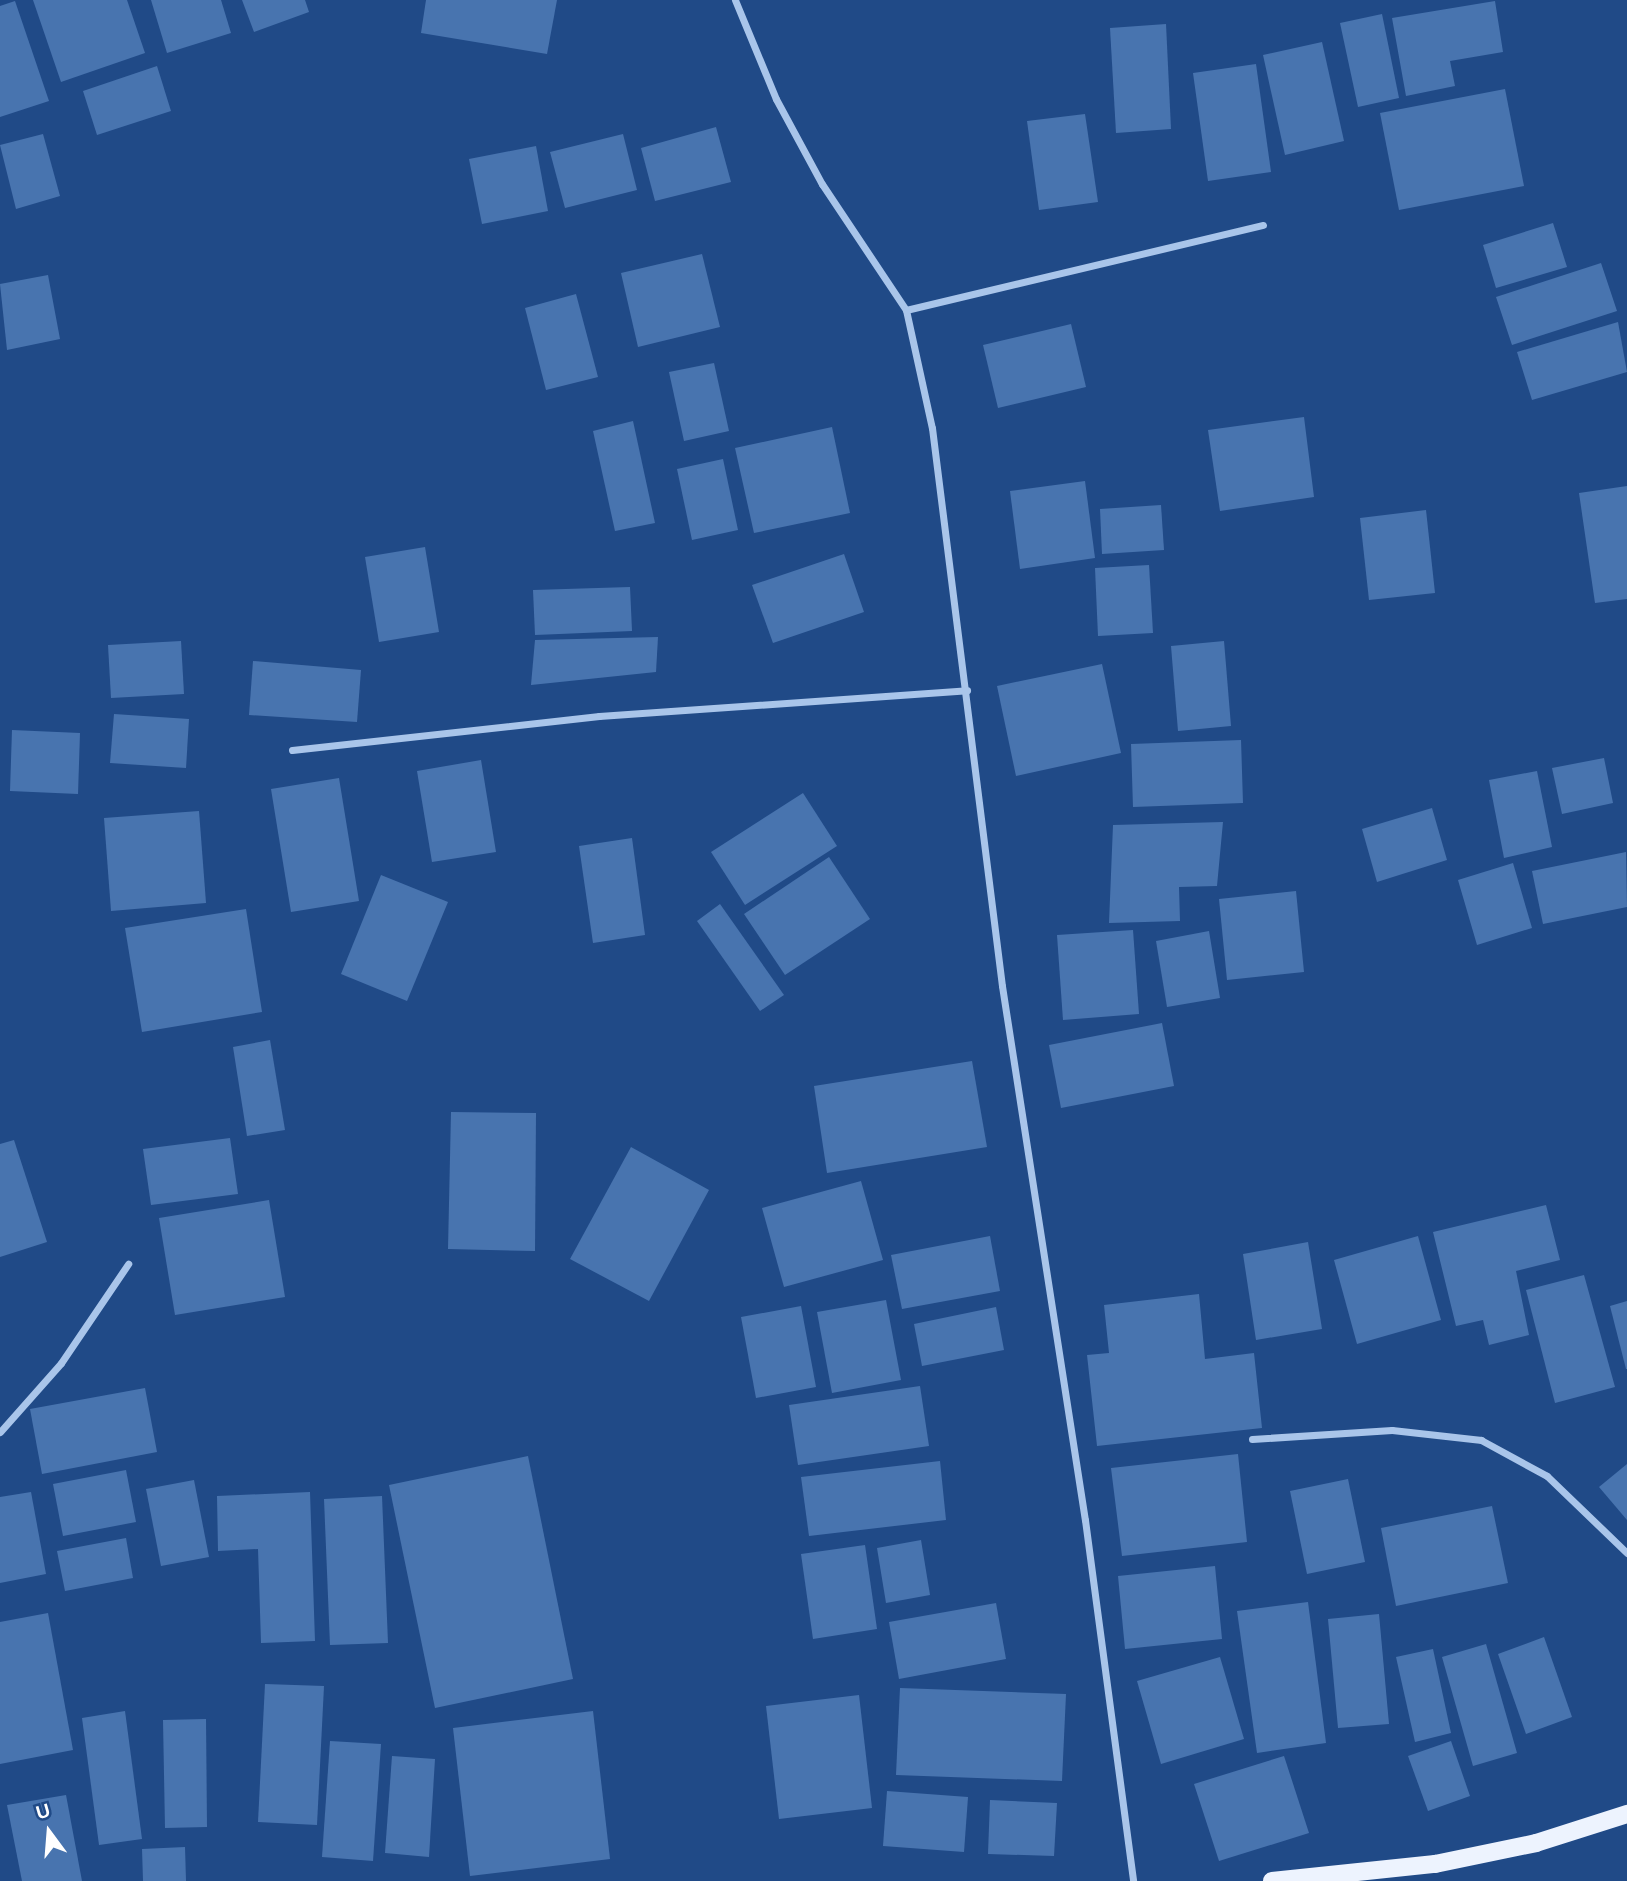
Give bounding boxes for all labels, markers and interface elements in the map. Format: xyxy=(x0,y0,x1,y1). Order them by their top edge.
north arrow xyxy=(14,1797,84,1867)
text: U xyxy=(34,1799,53,1823)

